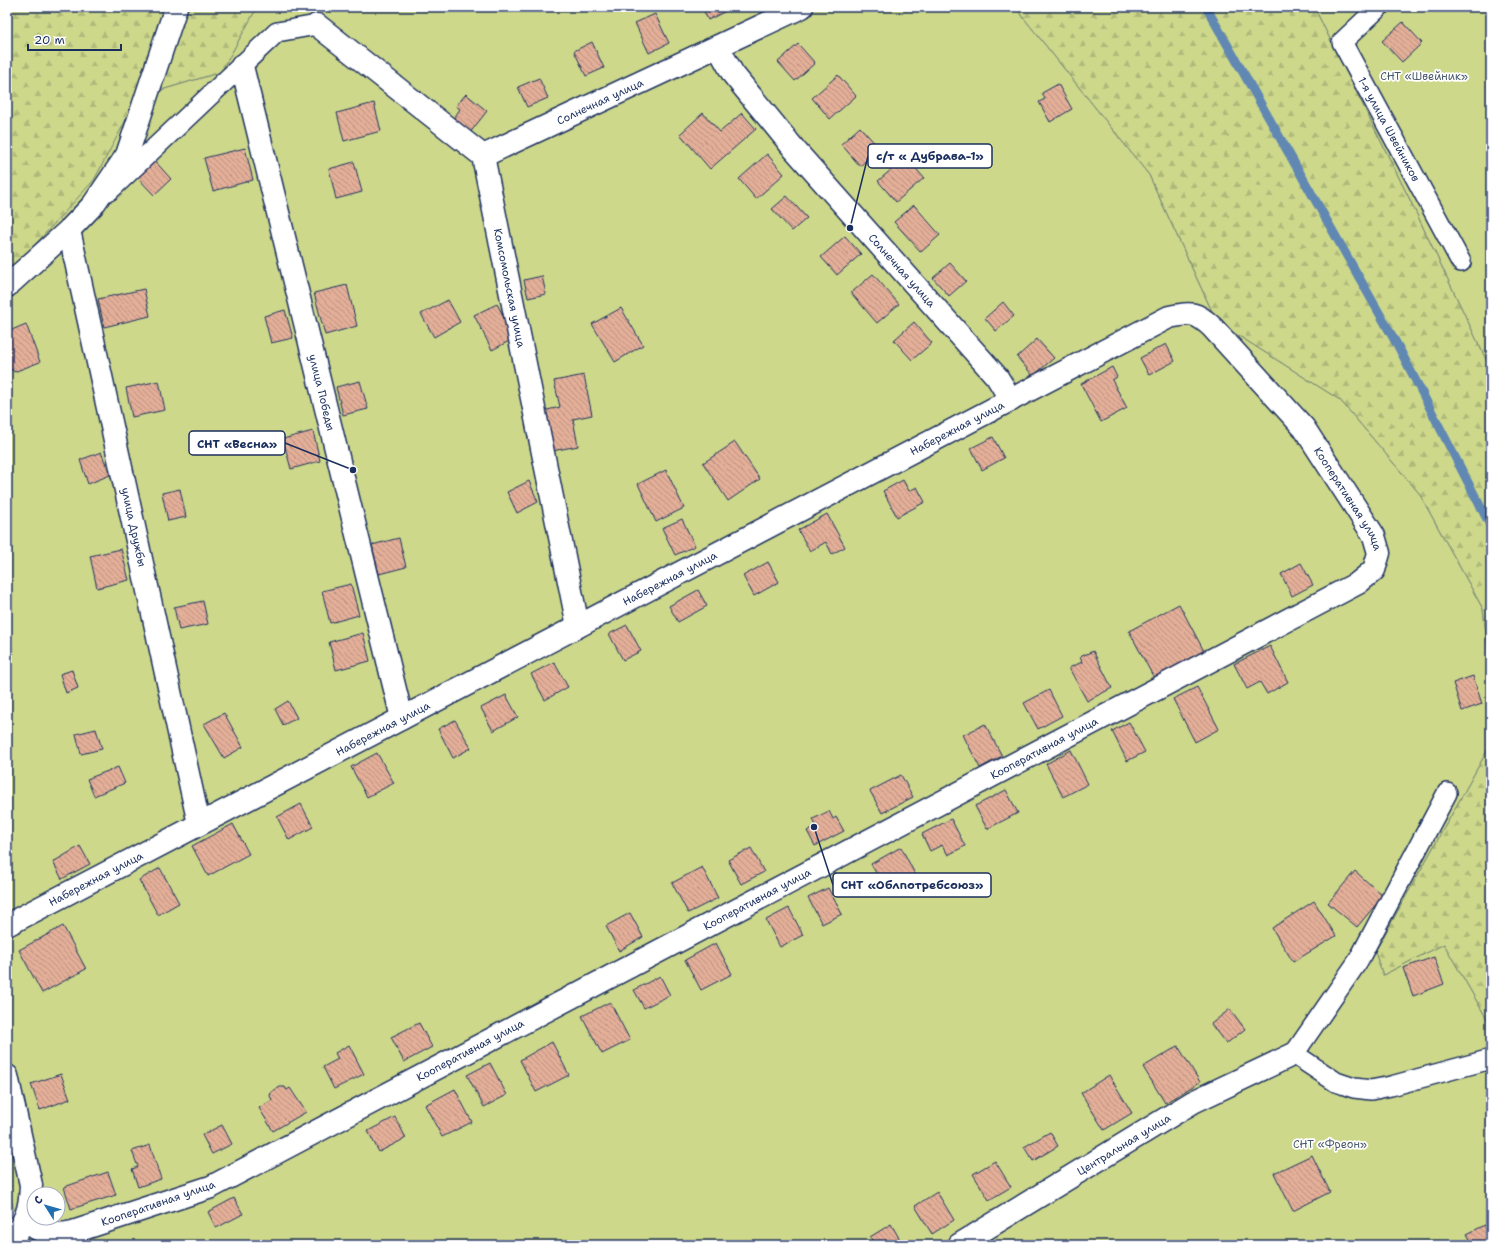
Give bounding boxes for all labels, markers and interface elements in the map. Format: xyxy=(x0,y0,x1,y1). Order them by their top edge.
scale bar xyxy=(28,26,121,52)
text: 20 m xyxy=(34,32,65,48)
park label: СНТ «Швейник» xyxy=(1380,69,1468,84)
street label: 1-я улица Швейников xyxy=(1354,74,1423,185)
street label: Солнечная улица xyxy=(554,75,646,129)
callout: с/т « Дубрава-1» xyxy=(868,144,992,168)
text: с/т « Дубрава-1» xyxy=(876,148,984,164)
street label: Комсомольская улица xyxy=(490,227,529,349)
street label: Солнечная улица xyxy=(865,231,939,311)
street label: улица Победы xyxy=(305,353,338,432)
street label: Набережная улица xyxy=(907,398,1007,459)
callout: СНТ «Весна» xyxy=(189,431,285,455)
text: СНТ «Весна» xyxy=(197,436,277,452)
street label: Кооперативная улица xyxy=(1310,444,1385,553)
street label: улица Дружбы xyxy=(118,486,149,568)
street label: Набережная улица xyxy=(620,548,720,610)
street label: Набережная улица xyxy=(333,698,433,760)
street label: Кооперативная улица xyxy=(988,714,1101,783)
street label: Набережная улица xyxy=(46,848,146,910)
street label: Кооперативная улица xyxy=(701,865,814,934)
callout: СНТ «Облпотребсоюз» xyxy=(833,873,991,897)
text: СНТ «Облпотребсоюз» xyxy=(841,877,983,893)
street label: Кооперативная улица xyxy=(414,1016,527,1085)
street label: Центральная улица xyxy=(1074,1110,1174,1179)
park label: СНТ «Фреон» xyxy=(1293,1137,1367,1152)
street label: Кооперативная улица xyxy=(99,1177,217,1230)
north arrow xyxy=(26,1186,66,1226)
text: С xyxy=(30,1193,47,1207)

